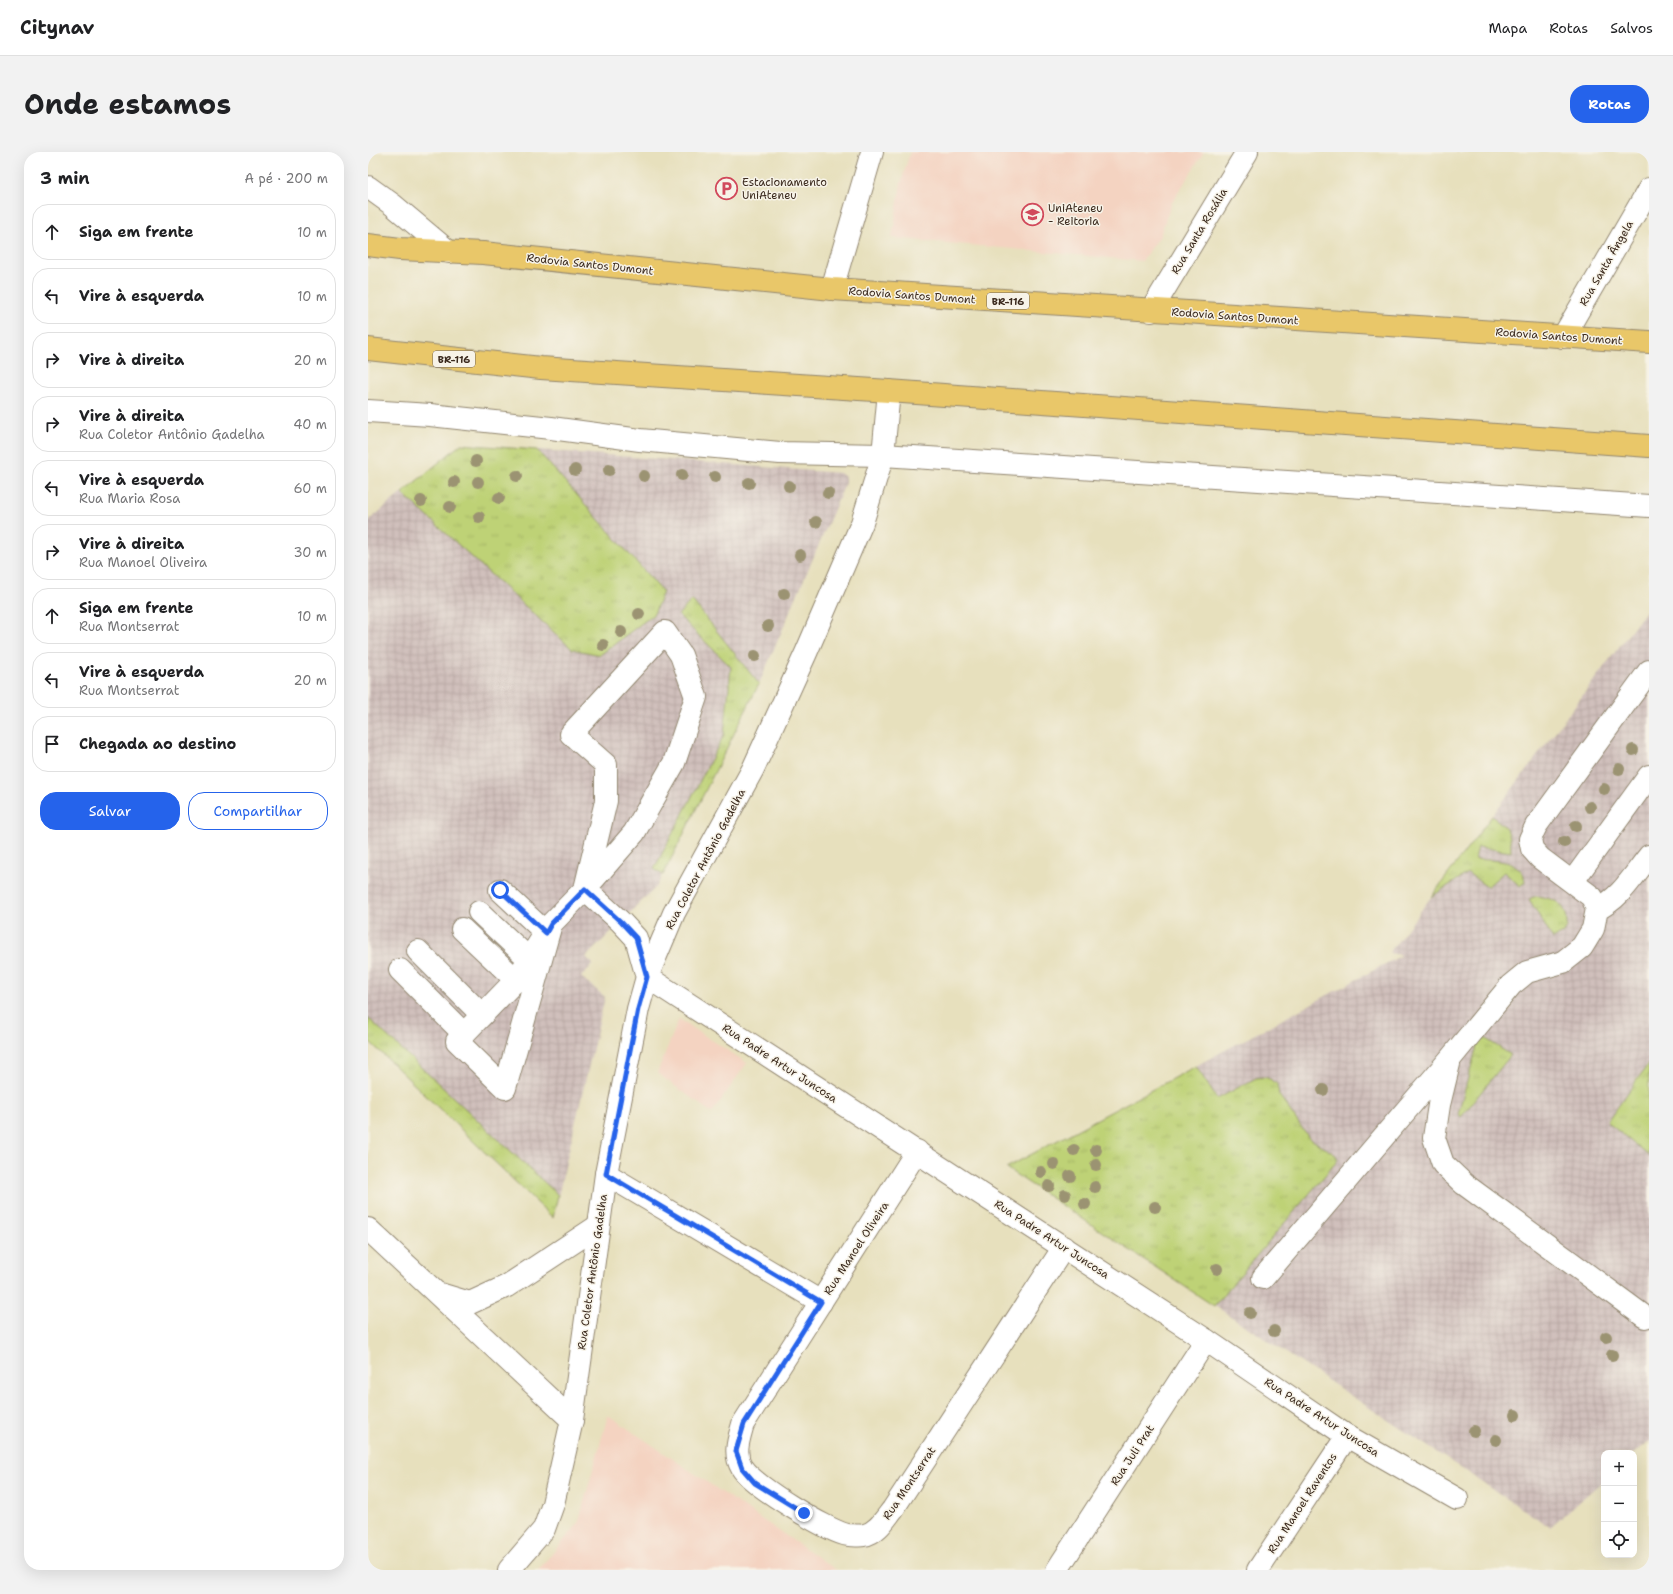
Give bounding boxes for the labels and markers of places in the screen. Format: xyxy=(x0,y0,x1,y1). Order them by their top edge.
parking icon: Estacionamento UniAteneu xyxy=(714,175,740,201)
place label: Estacionamento UniAteneu xyxy=(742,175,827,203)
school or university icon: UniAteneu - Reitoria xyxy=(1019,201,1045,227)
place label: UniAteneu - Reitoria xyxy=(1048,201,1103,229)

